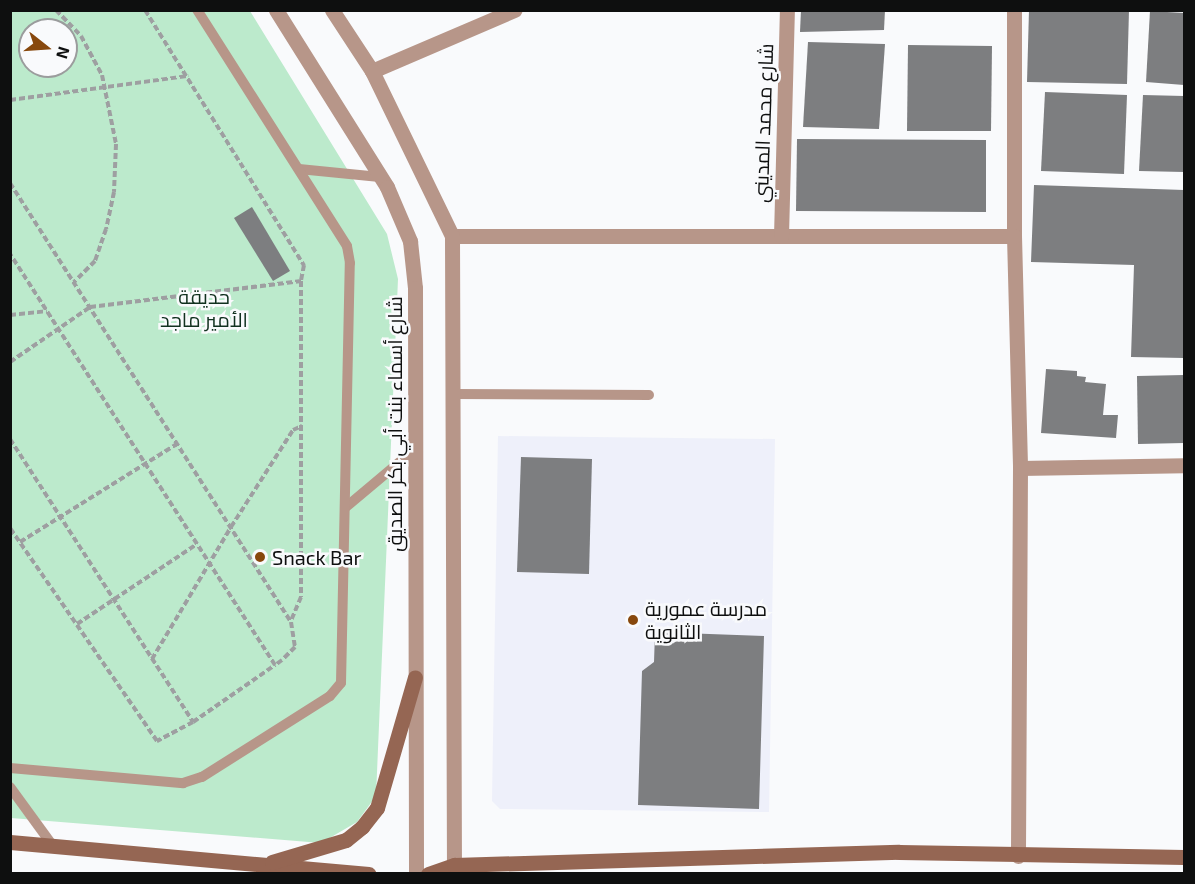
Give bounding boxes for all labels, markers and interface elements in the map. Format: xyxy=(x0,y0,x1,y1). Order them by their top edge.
north arrow xyxy=(18,18,78,78)
street label: شارع محمد المديني xyxy=(748,43,778,203)
text: N xyxy=(53,45,75,61)
park label: حديقة الأمير ماجد xyxy=(160,285,248,332)
street label: شارع أسماء بنت أبي بكر الصديق xyxy=(382,296,406,552)
place label: Snack Bar xyxy=(272,545,362,569)
marker: Snack Bar xyxy=(253,550,267,564)
place label: مدرسة عمورية الثانوية xyxy=(645,596,767,643)
marker: مدرسة عمورية الثانوية xyxy=(626,613,640,627)

